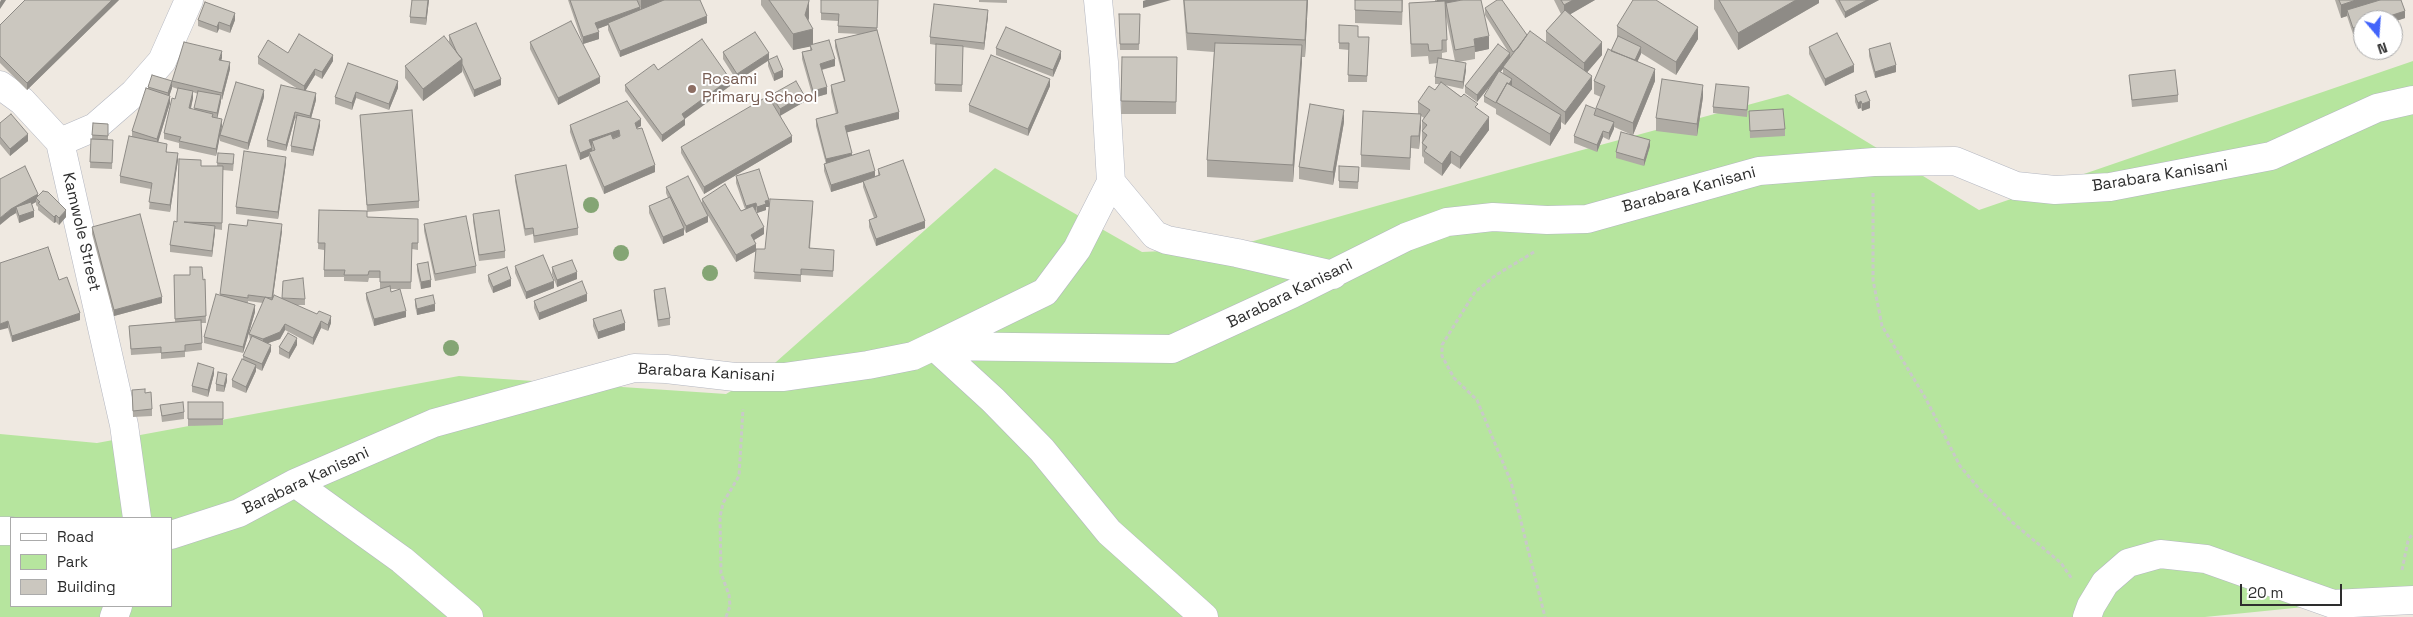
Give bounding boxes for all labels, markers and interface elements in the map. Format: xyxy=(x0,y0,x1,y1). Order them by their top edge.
north arrow xyxy=(2353,10,2403,60)
text: N xyxy=(2375,38,2390,58)
place label: Rosami Primary School xyxy=(702,70,817,108)
marker: Rosami Primary School xyxy=(686,83,698,95)
street label: Barabara Kanisani xyxy=(2091,156,2229,196)
street label: Barabara Kanisani xyxy=(1620,163,1758,217)
street label: Kamwole Street xyxy=(58,171,104,293)
street label: Barabara Kanisani xyxy=(1224,255,1356,333)
street label: Barabara Kanisani xyxy=(637,360,775,386)
street label: Barabara Kanisani xyxy=(240,443,372,519)
legend xyxy=(10,517,172,607)
text: Road xyxy=(57,527,94,546)
text: Park xyxy=(57,552,88,571)
scale bar xyxy=(2243,574,2346,606)
text: Building xyxy=(57,577,116,596)
text: 20 m xyxy=(2248,583,2283,602)

